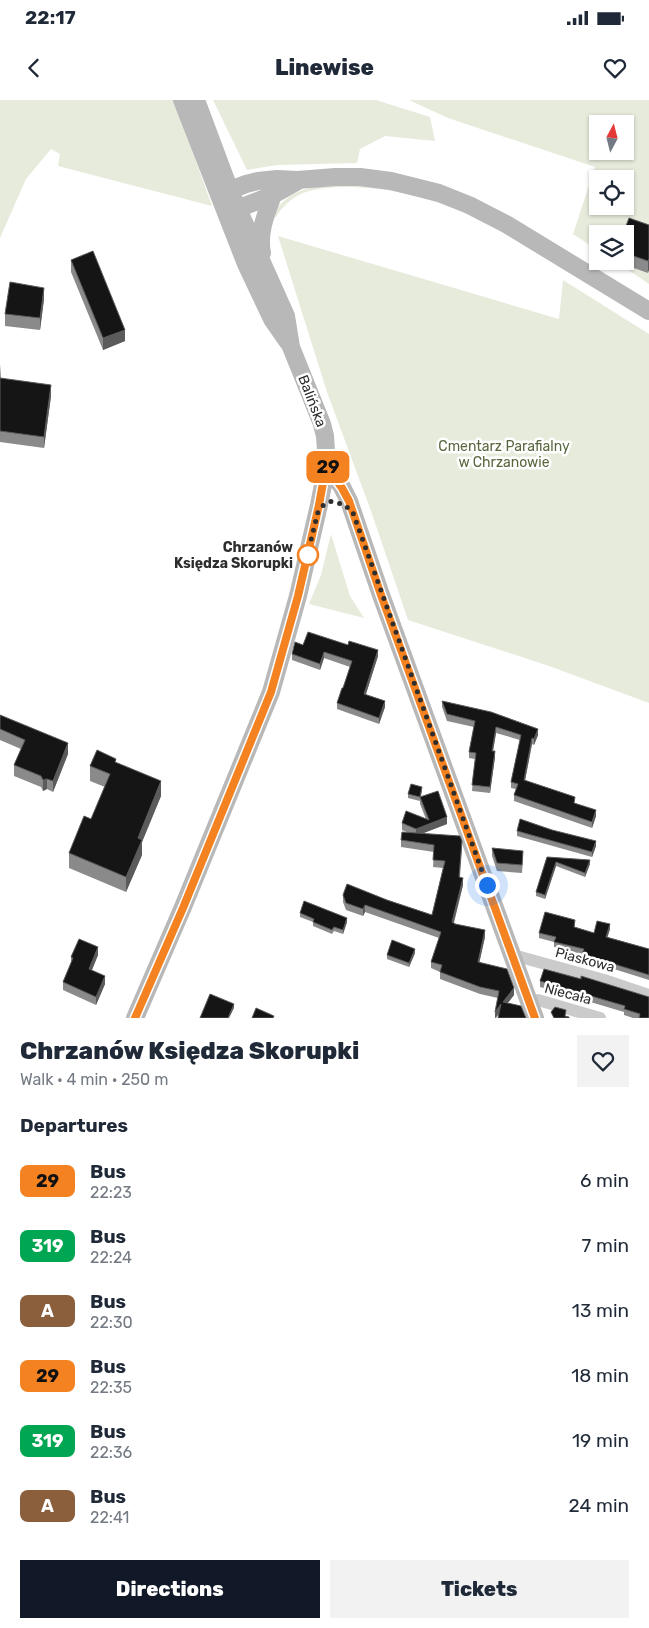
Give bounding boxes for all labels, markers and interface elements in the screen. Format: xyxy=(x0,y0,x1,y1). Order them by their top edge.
text: 22:17 xyxy=(25,6,76,29)
icon: back xyxy=(20,54,48,82)
text: Linewise xyxy=(275,54,374,81)
icon: heart xyxy=(601,54,629,82)
north arrow xyxy=(589,115,634,160)
map controls xyxy=(589,115,634,270)
button: locate xyxy=(589,170,634,215)
button: layers xyxy=(589,225,634,270)
street label: Balińska xyxy=(294,373,330,429)
park label: Cmentarz Parafialny w Chrzanowie xyxy=(438,438,570,471)
line badge: 29 xyxy=(306,451,350,483)
text: 29 xyxy=(316,456,340,478)
place label: Chrzanów Księdza Skorupki xyxy=(174,539,293,572)
marker: Chrzanów Księdza Skorupki xyxy=(297,544,319,566)
your location xyxy=(475,873,500,898)
street label: Piaskowa xyxy=(553,944,617,976)
street label: Niecała xyxy=(543,980,593,1008)
button: heart xyxy=(577,1035,629,1087)
text: Chrzanów Księdza Skorupki xyxy=(20,1037,359,1065)
text: Walk · 4 min · 250 m xyxy=(20,1070,168,1089)
text: Departures xyxy=(20,1114,128,1137)
text: Bus xyxy=(90,1160,126,1183)
text: 6 min xyxy=(580,1169,629,1192)
text: 29 xyxy=(36,1170,59,1192)
text: 22:23 xyxy=(90,1183,132,1202)
text: Bus xyxy=(90,1225,126,1248)
text: 7 min xyxy=(582,1234,629,1257)
text: 319 xyxy=(31,1235,64,1257)
text: 22:24 xyxy=(90,1248,132,1267)
text: Bus xyxy=(90,1290,126,1313)
text: 13 min xyxy=(572,1299,629,1322)
text: A xyxy=(41,1300,54,1322)
text: 22:30 xyxy=(90,1313,133,1332)
text: Bus xyxy=(90,1355,126,1378)
text: 18 min xyxy=(571,1364,629,1387)
text: 29 xyxy=(36,1365,59,1387)
text: 22:35 xyxy=(90,1378,132,1397)
text: Bus xyxy=(90,1420,126,1443)
text: 19 min xyxy=(572,1429,629,1452)
text: 319 xyxy=(31,1430,64,1452)
text: 22:36 xyxy=(90,1443,132,1462)
text: Bus xyxy=(90,1485,126,1508)
text: 24 min xyxy=(569,1494,629,1517)
text: A xyxy=(41,1495,54,1517)
text: 22:41 xyxy=(90,1508,129,1527)
button: Directions xyxy=(20,1560,320,1618)
button: Tickets xyxy=(330,1560,629,1618)

